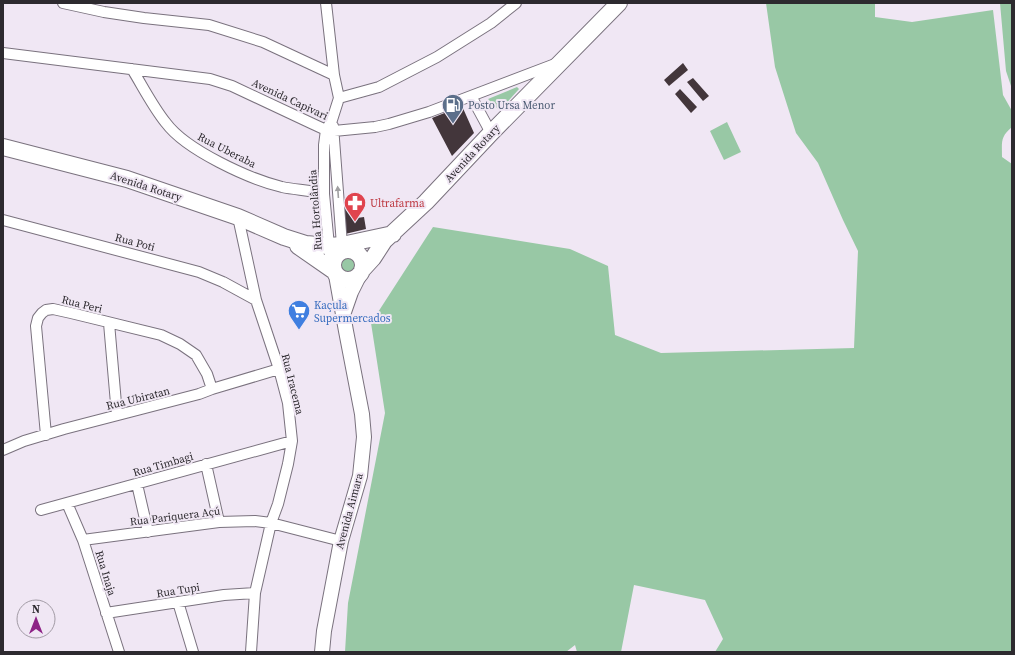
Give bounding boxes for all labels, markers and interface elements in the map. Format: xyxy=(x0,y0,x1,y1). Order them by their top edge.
street label: Avenida Capivari xyxy=(249,75,330,124)
fuel station icon: Posto Ursa Menor xyxy=(440,92,466,125)
place label: Posto Ursa Menor xyxy=(468,98,555,113)
street label: Avenida Rotary xyxy=(442,121,503,186)
street label: Rua Uberaba xyxy=(195,129,259,172)
street label: Avenida Rotary xyxy=(108,168,184,205)
street label: Rua Hortolândia xyxy=(305,169,326,251)
one-way arrow xyxy=(335,186,342,198)
pharmacy icon: Ultrafarma xyxy=(342,190,368,223)
place label: Ultrafarma xyxy=(370,196,425,211)
street label: Rua Poti xyxy=(113,230,156,255)
street label: Rua Peri xyxy=(60,292,104,317)
supermarket icon: Kaçula Supermercados xyxy=(286,298,312,331)
place label: Kaçula Supermercados xyxy=(314,298,391,326)
street label: Rua Iracema xyxy=(278,352,307,417)
street label: Rua Ubiratan xyxy=(105,383,172,414)
street label: Rua Timbagi xyxy=(131,449,195,480)
street label: Avenida Aimara xyxy=(332,471,367,551)
street label: Rua Pariquera Açú xyxy=(129,503,222,529)
street label: Rua Inaja xyxy=(92,549,120,598)
street label: Rua Tupi xyxy=(155,580,201,601)
north arrow xyxy=(16,599,56,639)
text: N xyxy=(32,602,40,617)

